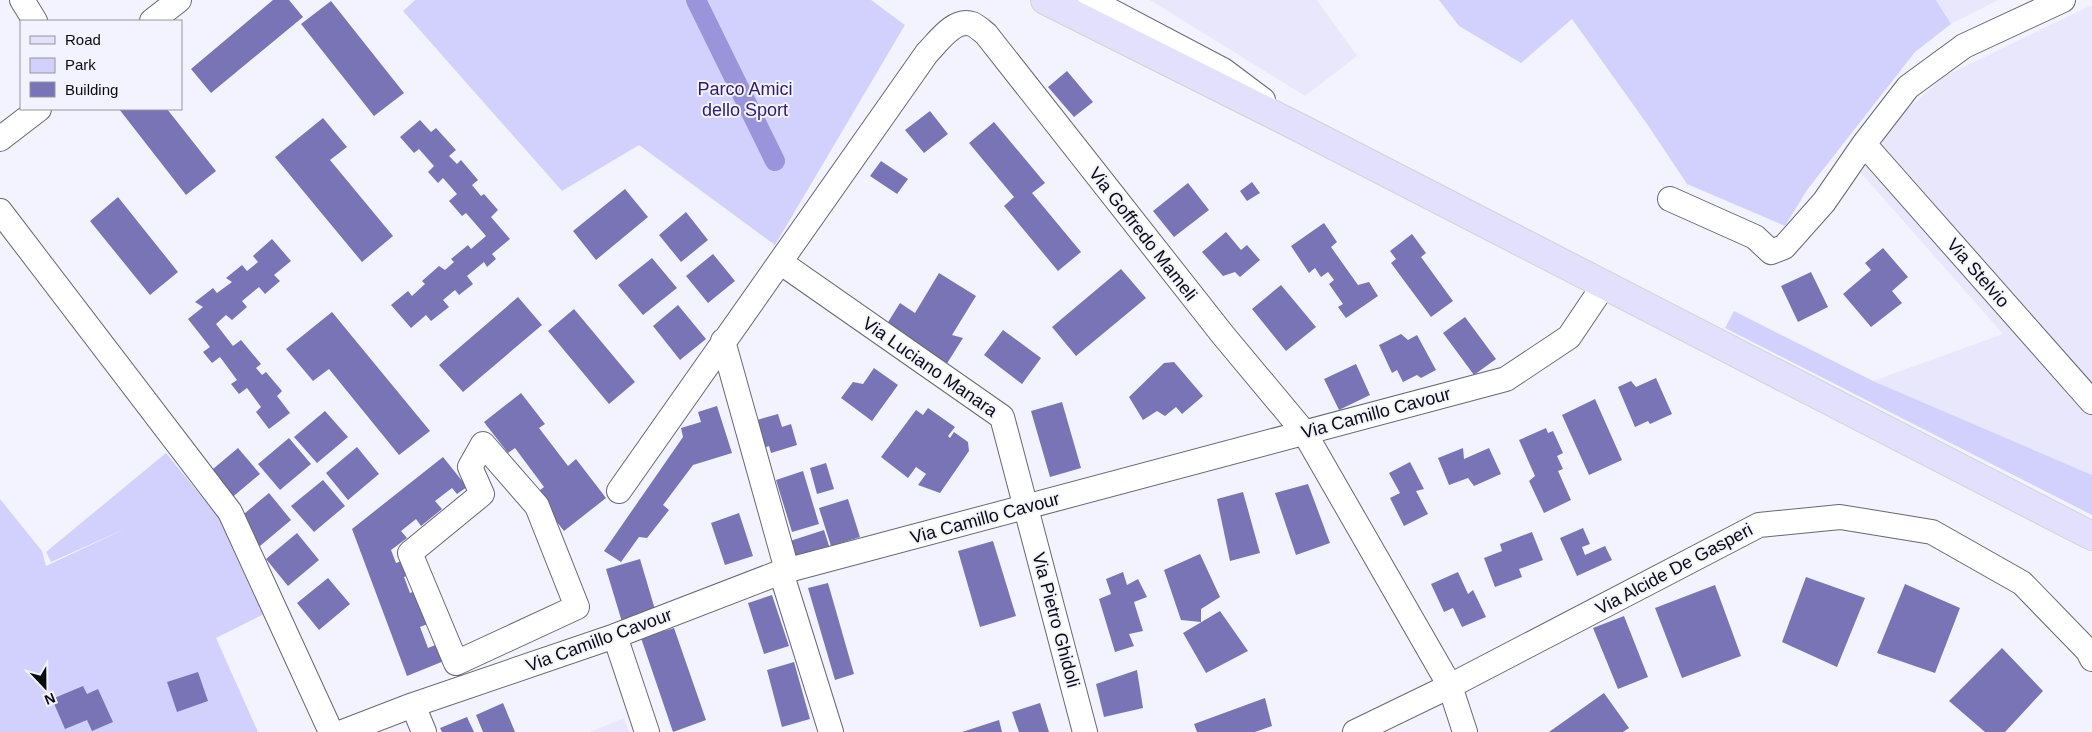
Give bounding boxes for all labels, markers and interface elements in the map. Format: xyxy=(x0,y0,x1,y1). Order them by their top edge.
legend xyxy=(20,20,182,110)
text: Road xyxy=(65,31,101,48)
text: Park xyxy=(65,56,96,73)
park label: Parco Amici dello Sport xyxy=(697,79,793,120)
text: Building xyxy=(65,81,118,98)
street label: Via Goffredo Mameli xyxy=(1085,163,1201,305)
street label: Via Stelvio xyxy=(1943,234,2013,312)
street label: Via Luciano Manara xyxy=(859,313,1002,422)
street label: Via Camillo Cavour xyxy=(1299,383,1453,443)
street label: Via Camillo Cavour xyxy=(908,488,1062,548)
street label: Via Alcide De Gasperi xyxy=(1592,519,1756,619)
street label: Via Pietro Ghidoli xyxy=(1028,550,1084,690)
street label: Via Camillo Cavour xyxy=(523,604,675,676)
north arrow xyxy=(20,662,70,712)
text: N xyxy=(42,690,58,708)

